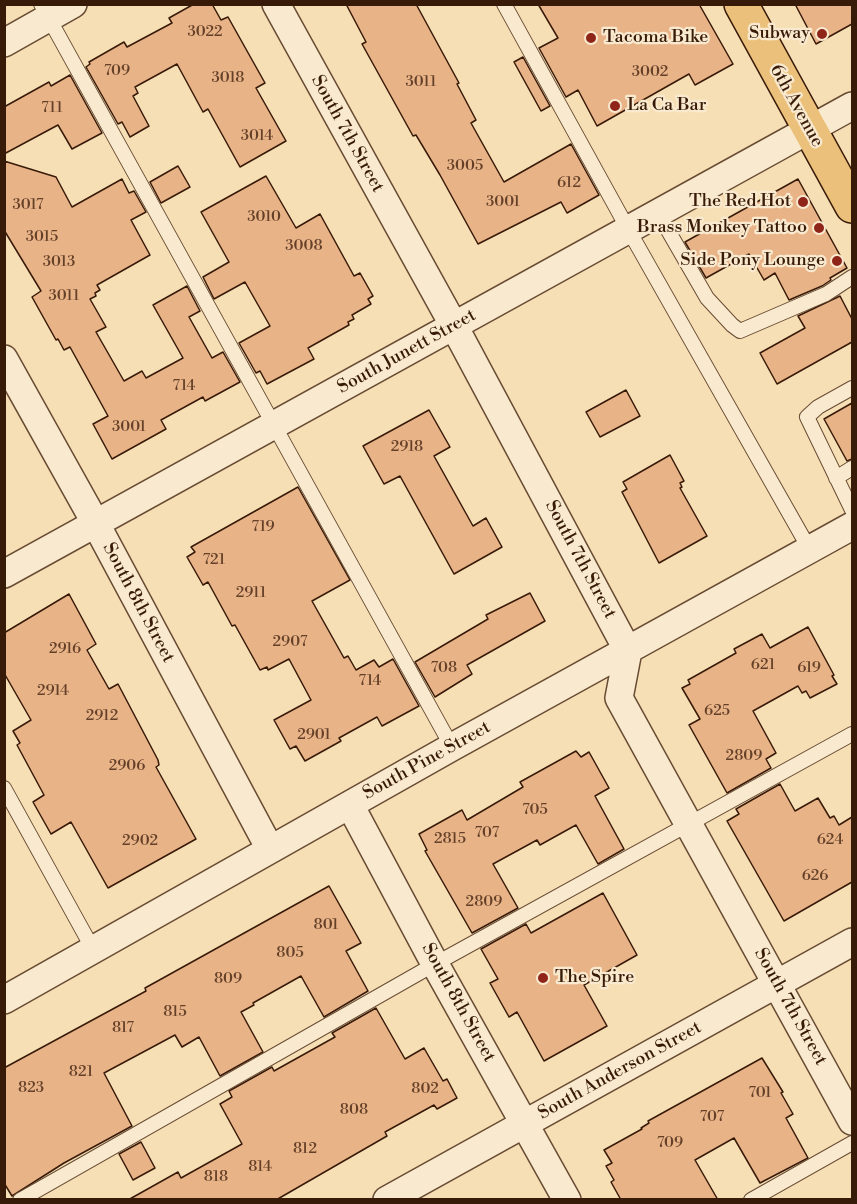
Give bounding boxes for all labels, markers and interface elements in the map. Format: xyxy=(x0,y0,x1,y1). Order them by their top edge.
house number: 3022 xyxy=(187,23,223,41)
place label: Subway xyxy=(749,23,810,45)
place label: Tacoma Bike xyxy=(603,27,708,49)
marker: Subway xyxy=(815,27,829,41)
marker: Tacoma Bike xyxy=(584,31,598,45)
street label: 6th Avenue xyxy=(764,61,828,151)
house number: 709 xyxy=(104,62,130,80)
house number: 3002 xyxy=(632,63,668,81)
house number: 3018 xyxy=(211,69,245,87)
street label: South 7th Street xyxy=(306,72,388,196)
house number: 3011 xyxy=(405,73,437,91)
place label: La Ca Bar xyxy=(627,95,706,117)
house number: 711 xyxy=(41,99,63,117)
marker: La Ca Bar xyxy=(608,99,622,113)
house number: 3014 xyxy=(241,127,273,145)
house number: 3005 xyxy=(447,157,483,175)
house number: 612 xyxy=(557,174,581,192)
place label: The Red Hot xyxy=(689,191,791,213)
house number: 3001 xyxy=(486,193,520,211)
marker: The Red Hot xyxy=(796,195,810,209)
house number: 3017 xyxy=(13,196,43,214)
house number: 3010 xyxy=(247,208,281,226)
place label: Brass Monkey Tattoo xyxy=(637,217,807,239)
marker: Brass Monkey Tattoo xyxy=(812,221,826,235)
house number: 3015 xyxy=(26,228,58,246)
house number: 3008 xyxy=(285,237,323,255)
place label: Side Pony Lounge xyxy=(680,250,825,272)
house number: 3013 xyxy=(43,253,75,271)
marker: Side Pony Lounge xyxy=(830,254,844,268)
house number: 3011 xyxy=(48,287,80,305)
street label: South Junett Street xyxy=(334,305,480,399)
house number: 714 xyxy=(173,377,195,395)
house number: 3001 xyxy=(112,418,146,436)
house number: 2918 xyxy=(391,438,423,456)
street label: South 7th Street xyxy=(540,497,620,623)
house number: 719 xyxy=(251,518,275,536)
street label: South 8th Street xyxy=(97,539,179,667)
house number: 721 xyxy=(203,551,225,569)
house number: 2911 xyxy=(236,584,266,602)
house number: 2907 xyxy=(273,633,307,651)
house number: 2916 xyxy=(49,640,81,658)
house number: 621 xyxy=(751,656,775,674)
house number: 708 xyxy=(431,659,457,677)
house number: 619 xyxy=(797,659,821,677)
house number: 714 xyxy=(359,672,381,690)
house number: 2914 xyxy=(37,682,69,700)
house number: 625 xyxy=(704,702,730,720)
house number: 2912 xyxy=(86,707,118,725)
street label: South Pine Street xyxy=(359,717,495,805)
house number: 2901 xyxy=(297,726,331,744)
house number: 2809 xyxy=(726,747,762,765)
house number: 2906 xyxy=(109,757,145,775)
house number: 705 xyxy=(522,801,548,819)
house number: 707 xyxy=(475,824,499,842)
house number: 2815 xyxy=(434,830,466,848)
house number: 624 xyxy=(817,831,843,849)
house number: 2902 xyxy=(122,832,158,850)
house number: 626 xyxy=(802,867,828,885)
house number: 2809 xyxy=(466,893,502,911)
house number: 801 xyxy=(313,916,339,934)
street label: South 8th Street xyxy=(416,940,500,1066)
house number: 805 xyxy=(276,944,304,962)
street label: South 7th Street xyxy=(749,945,831,1069)
place label: The Spire xyxy=(555,967,634,989)
house number: 809 xyxy=(214,970,242,988)
marker: The Spire xyxy=(536,971,550,985)
house number: 815 xyxy=(163,1003,187,1021)
street label: South Anderson Street xyxy=(535,1017,705,1125)
house number: 817 xyxy=(112,1019,134,1037)
house number: 821 xyxy=(69,1063,93,1081)
house number: 823 xyxy=(18,1079,44,1097)
house number: 802 xyxy=(411,1080,439,1098)
house number: 701 xyxy=(748,1084,772,1102)
house number: 808 xyxy=(340,1101,368,1119)
house number: 707 xyxy=(700,1108,724,1126)
house number: 709 xyxy=(657,1134,683,1152)
house number: 812 xyxy=(293,1140,317,1158)
house number: 814 xyxy=(248,1158,272,1176)
house number: 818 xyxy=(204,1168,228,1186)

